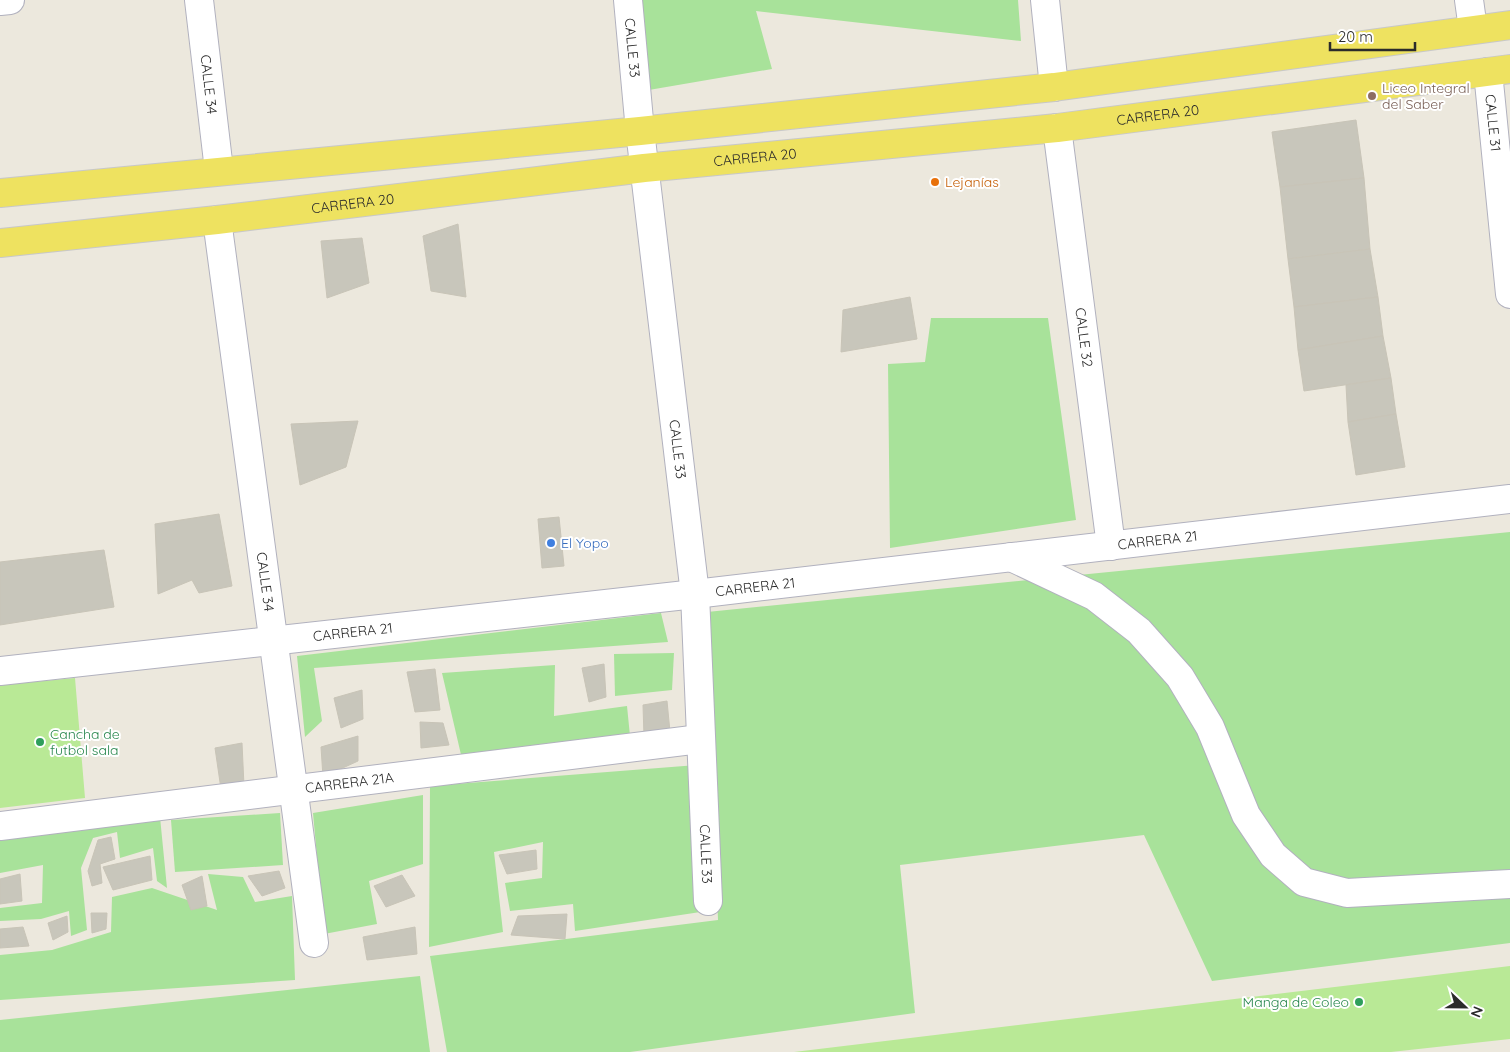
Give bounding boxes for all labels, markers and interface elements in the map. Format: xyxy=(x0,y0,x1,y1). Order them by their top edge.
street label: CALLE 33 xyxy=(621,17,644,78)
scale bar xyxy=(1330,20,1415,52)
text: 20 m xyxy=(1338,27,1373,46)
street label: CALLE 34 xyxy=(197,54,221,115)
place label: Liceo Integral del Saber xyxy=(1382,79,1470,113)
marker: Liceo Integral del Saber xyxy=(1366,90,1378,102)
street label: CALLE 31 xyxy=(1481,93,1505,152)
street label: CARRERA 20 xyxy=(1115,101,1200,129)
street label: CARRERA 20 xyxy=(713,144,797,170)
place label: Lejanías xyxy=(945,173,999,191)
marker: Lejanías xyxy=(929,176,941,188)
street label: CARRERA 20 xyxy=(310,189,395,217)
street label: CALLE 32 xyxy=(1071,306,1097,368)
street label: CALLE 33 xyxy=(665,419,690,480)
street label: CARRERA 21 xyxy=(1117,526,1198,554)
place label: El Yopo xyxy=(561,534,609,552)
marker: El Yopo xyxy=(545,537,557,549)
street label: CALLE 34 xyxy=(253,551,278,613)
street label: CARRERA 21 xyxy=(714,573,796,601)
street label: CARRERA 21 xyxy=(312,619,394,645)
place label: Cancha de futbol sala xyxy=(50,725,120,759)
marker: Cancha de futbol sala xyxy=(34,736,46,748)
street label: CARRERA 21A xyxy=(304,768,395,797)
street label: CALLE 33 xyxy=(696,824,716,884)
north arrow xyxy=(1440,982,1490,1032)
place label: Manga de Coleo xyxy=(1243,993,1349,1011)
marker: Manga de Coleo xyxy=(1353,996,1365,1008)
text: N xyxy=(1467,1004,1487,1020)

